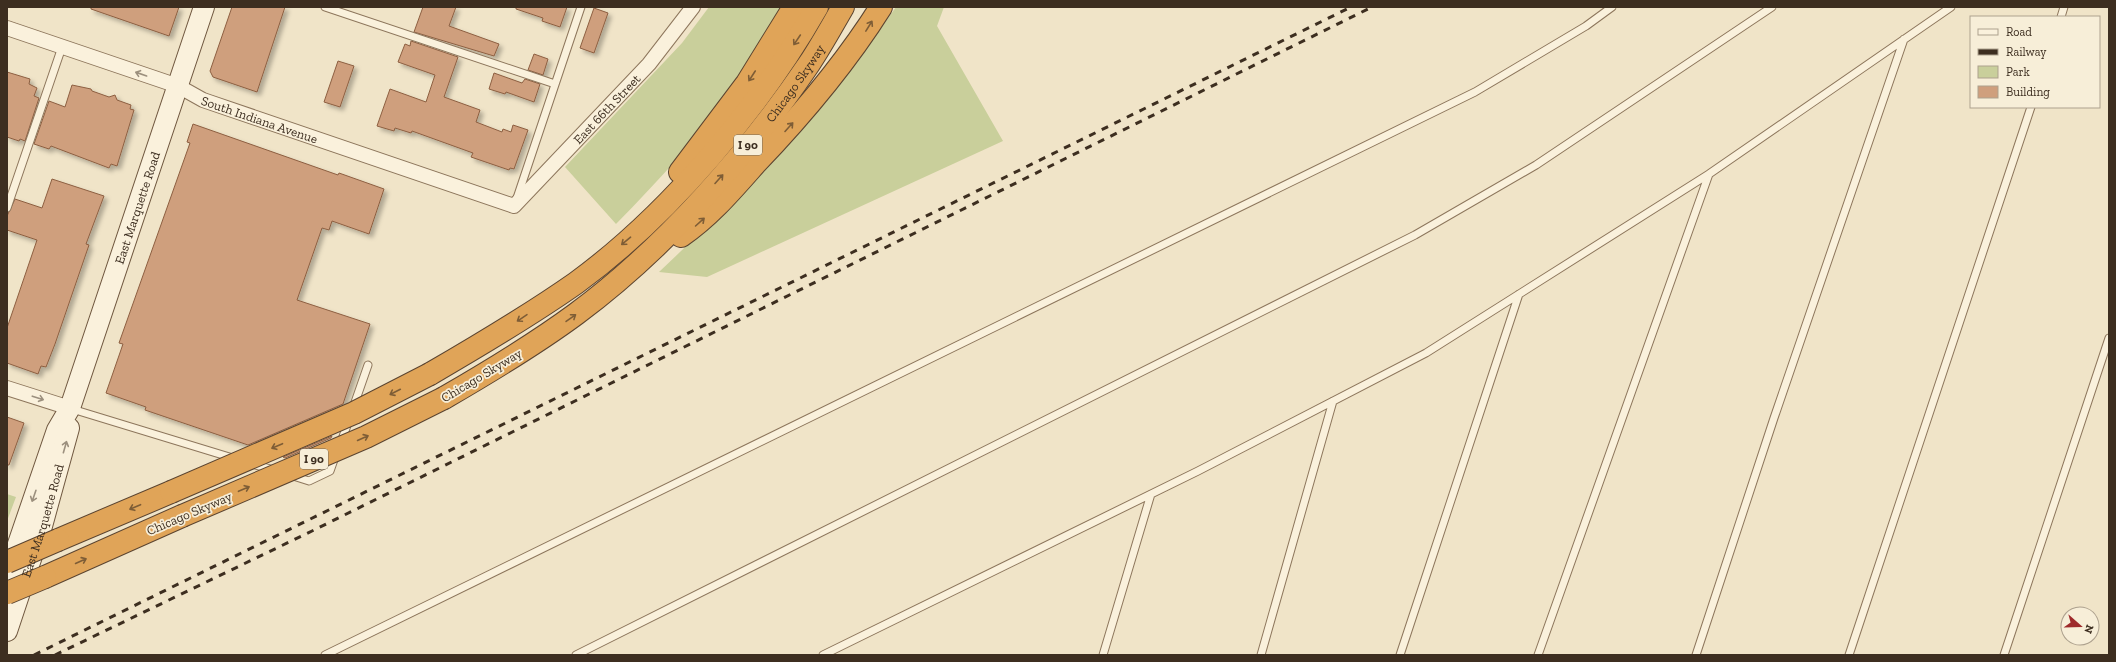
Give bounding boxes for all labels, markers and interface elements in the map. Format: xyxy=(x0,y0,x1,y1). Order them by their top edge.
legend xyxy=(1970,16,2100,108)
one-way arrow xyxy=(865,20,874,31)
text: Road xyxy=(2006,25,2032,39)
one-way arrow xyxy=(793,35,801,46)
street label: Chicago Skyway xyxy=(763,42,828,125)
text: Railway xyxy=(2006,45,2047,59)
text: Park xyxy=(2006,65,2031,79)
one-way arrow xyxy=(135,69,147,77)
one-way arrow xyxy=(748,70,756,81)
street label: East 66th Street xyxy=(570,71,644,147)
text: Building xyxy=(2006,85,2050,99)
street label: South Indiana Avenue xyxy=(199,93,320,147)
one-way arrow xyxy=(784,123,793,133)
road number: I 90 xyxy=(734,135,762,155)
street label: East Marquette Road xyxy=(112,150,163,266)
one-way arrow xyxy=(714,174,723,185)
one-way arrow xyxy=(695,217,705,226)
one-way arrow xyxy=(621,236,632,245)
one-way arrow xyxy=(565,314,576,322)
one-way arrow xyxy=(516,315,528,323)
street label: Chicago Skyway xyxy=(438,345,525,405)
one-way arrow xyxy=(390,389,402,396)
one-way arrow xyxy=(32,395,45,402)
one-way arrow xyxy=(357,434,369,441)
one-way arrow xyxy=(62,440,69,453)
one-way arrow xyxy=(272,443,284,450)
road number: I 90 xyxy=(300,449,328,469)
street label: East Marquette Road xyxy=(18,462,67,579)
one-way arrow xyxy=(237,485,249,493)
one-way arrow xyxy=(30,489,37,502)
street label: Chicago Skyway xyxy=(144,489,234,538)
one-way arrow xyxy=(130,503,142,511)
one-way arrow xyxy=(74,557,86,564)
north arrow xyxy=(2060,606,2100,646)
text: N xyxy=(2081,623,2096,636)

